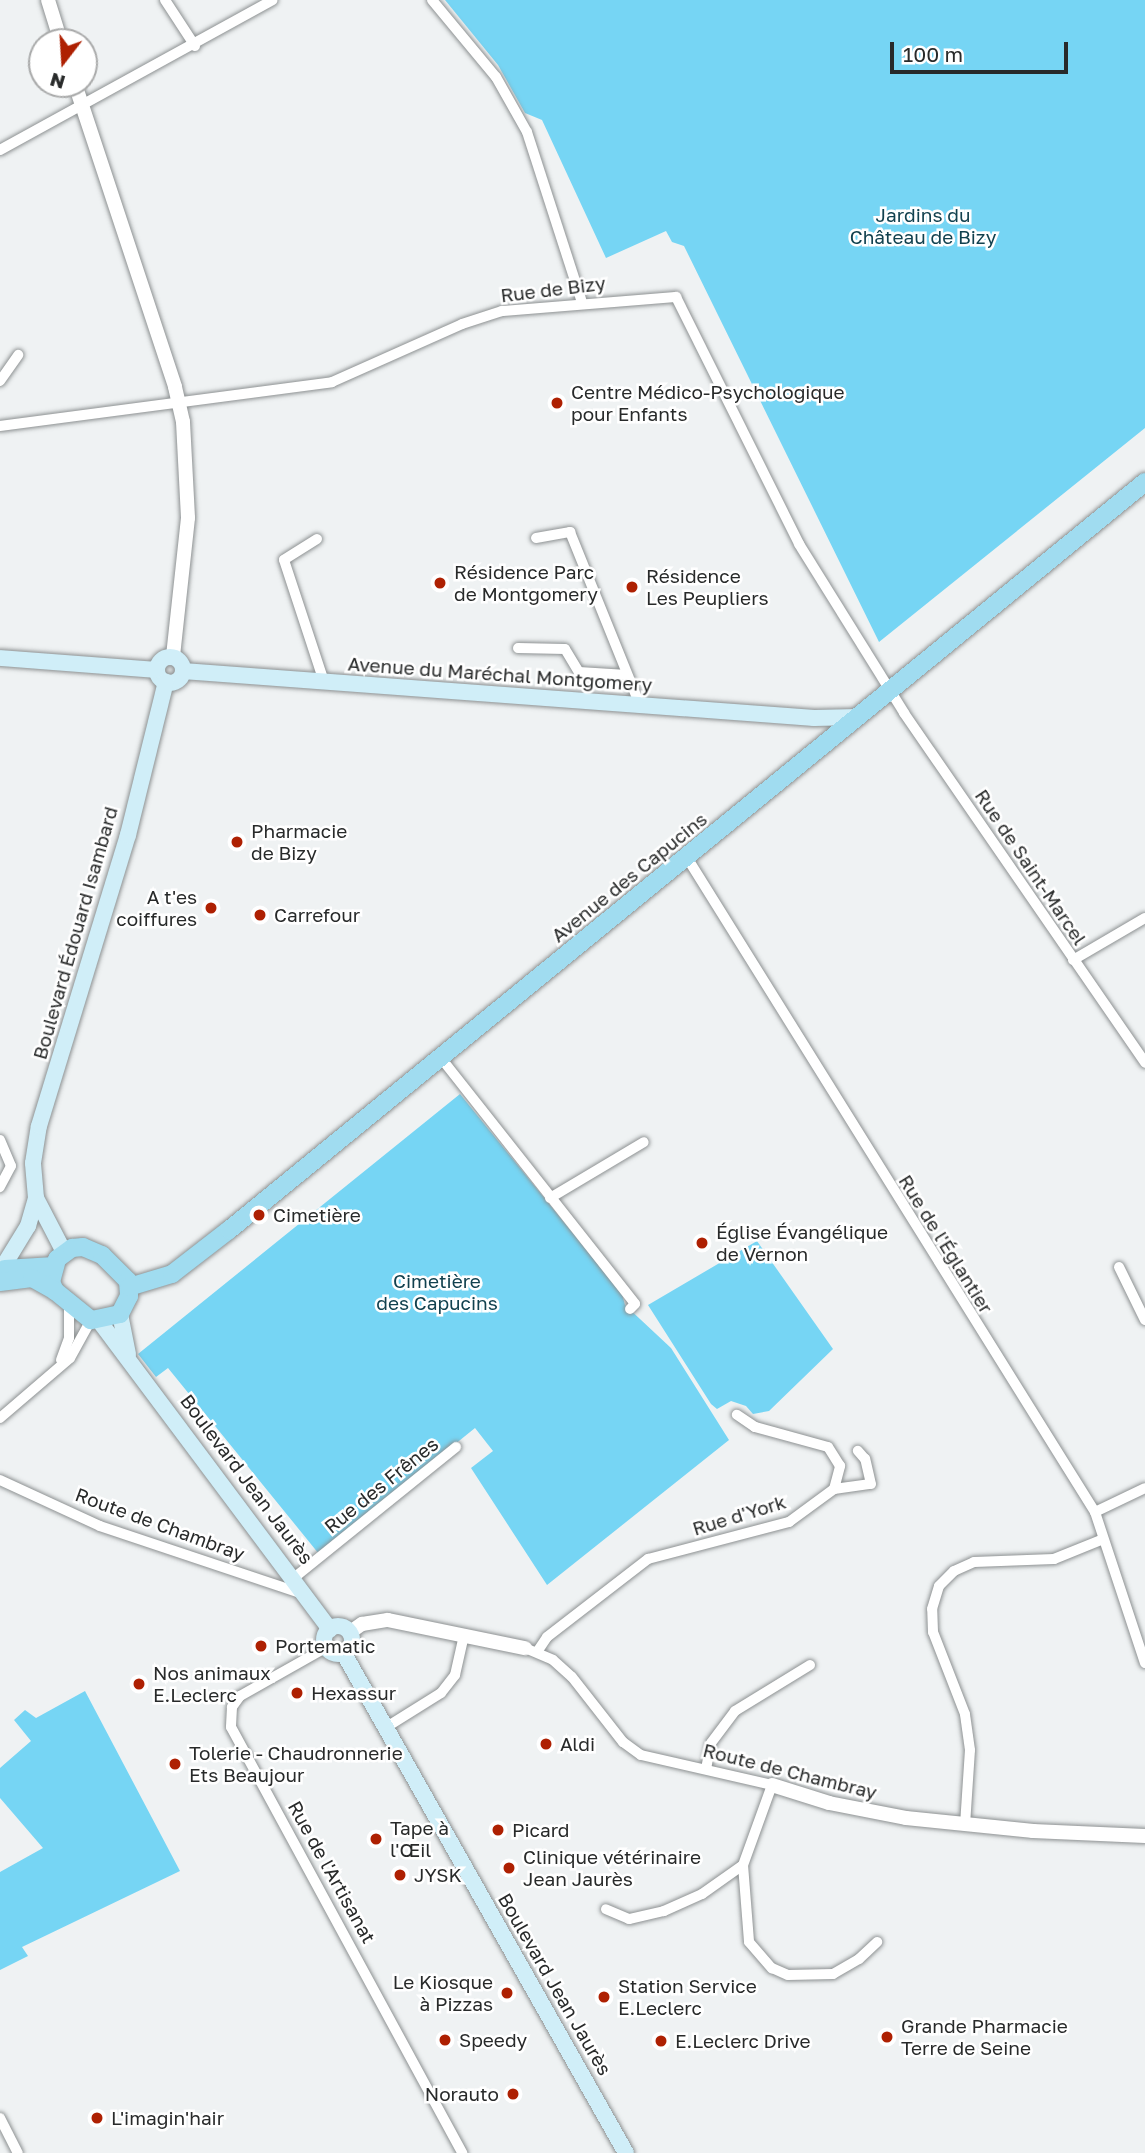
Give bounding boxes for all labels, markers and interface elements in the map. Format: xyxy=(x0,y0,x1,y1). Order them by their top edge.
north arrow xyxy=(28,28,98,98)
scale bar xyxy=(893,28,1072,72)
text: 100 m xyxy=(903,41,963,67)
text: N xyxy=(47,69,68,95)
park label: Jardins du Château de Bizy xyxy=(850,204,996,248)
street label: Rue de Bizy xyxy=(499,271,607,307)
place label: Centre Médico-Psychologique pour Enfants xyxy=(571,381,845,425)
marker: Centre Médico-Psychologique pour Enfants xyxy=(549,395,565,411)
place label: Résidence Parc de Montgomery xyxy=(454,561,598,605)
place label: Résidence Les Peupliers xyxy=(646,565,769,609)
marker: Résidence Parc de Montgomery xyxy=(432,575,448,591)
marker: Résidence Les Peupliers xyxy=(624,579,640,595)
street label: Avenue du Maréchal Montgomery xyxy=(347,652,653,696)
street label: Rue de Saint-Marcel xyxy=(970,785,1092,949)
street label: Boulevard Édouard Isambard xyxy=(28,804,122,1062)
street label: Avenue des Capucins xyxy=(547,807,711,947)
place label: Pharmacie de Bizy xyxy=(251,820,347,864)
marker: Pharmacie de Bizy xyxy=(229,834,245,850)
place label: A t'es coiffures xyxy=(116,886,197,930)
marker: A t'es coiffures xyxy=(203,900,219,916)
place label: Carrefour xyxy=(274,904,360,926)
marker: Carrefour xyxy=(252,907,268,923)
street label: Rue de l'Églantier xyxy=(894,1170,998,1318)
place label: Cimetière xyxy=(273,1204,361,1226)
marker: Cimetière xyxy=(251,1207,267,1223)
place label: Église Évangélique de Vernon xyxy=(716,1221,888,1265)
marker: Église Évangélique de Vernon xyxy=(694,1235,710,1251)
park label: Cimetière des Capucins xyxy=(376,1270,498,1314)
street label: Boulevard Jean Jaurès xyxy=(176,1390,318,1568)
street label: Rue des Frênes xyxy=(320,1432,442,1538)
street label: Route de Chambray xyxy=(72,1483,248,1565)
street label: Rue d'York xyxy=(690,1490,788,1540)
place label: Portematic xyxy=(275,1635,375,1657)
marker: Portematic xyxy=(253,1638,269,1654)
place label: Nos animaux E.Leclerc xyxy=(153,1662,271,1706)
marker: Nos animaux E.Leclerc xyxy=(131,1676,147,1692)
place label: Hexassur xyxy=(311,1682,396,1704)
marker: Hexassur xyxy=(289,1685,305,1701)
place label: Aldi xyxy=(560,1733,595,1755)
marker: Aldi xyxy=(538,1736,554,1752)
street label: Route de Chambray xyxy=(701,1738,879,1804)
place label: Tolerie - Chaudronnerie Ets Beaujour xyxy=(189,1742,403,1786)
marker: Tolerie - Chaudronnerie Ets Beaujour xyxy=(167,1756,183,1772)
street label: Rue de l'Artisanat xyxy=(283,1797,381,1947)
place label: Tape à l'Œil xyxy=(390,1817,449,1861)
place label: Picard xyxy=(512,1819,570,1841)
marker: Picard xyxy=(490,1822,506,1838)
marker: Tape à l'Œil xyxy=(368,1831,384,1847)
place label: Clinique vétérinaire Jean Jaurès xyxy=(523,1846,701,1890)
marker: Clinique vétérinaire Jean Jaurès xyxy=(501,1860,517,1876)
place label: JYSK xyxy=(414,1864,462,1886)
marker: JYSK xyxy=(392,1867,408,1883)
street label: Boulevard Jean Jaurès xyxy=(494,1889,616,2079)
place label: Le Kiosque à Pizzas xyxy=(393,1971,493,2015)
place label: Station Service E.Leclerc xyxy=(618,1975,757,2019)
marker: Le Kiosque à Pizzas xyxy=(499,1985,515,2001)
marker: Station Service E.Leclerc xyxy=(596,1989,612,2005)
place label: Grande Pharmacie Terre de Seine xyxy=(901,2015,1068,2059)
place label: Speedy xyxy=(459,2029,527,2051)
marker: Grande Pharmacie Terre de Seine xyxy=(879,2029,895,2045)
place label: E.Leclerc Drive xyxy=(675,2030,811,2052)
marker: Speedy xyxy=(437,2032,453,2048)
marker: E.Leclerc Drive xyxy=(653,2033,669,2049)
place label: Norauto xyxy=(425,2083,499,2105)
marker: Norauto xyxy=(505,2086,521,2102)
place label: L'imagin'hair xyxy=(111,2107,224,2129)
marker: L'imagin'hair xyxy=(89,2110,105,2126)

